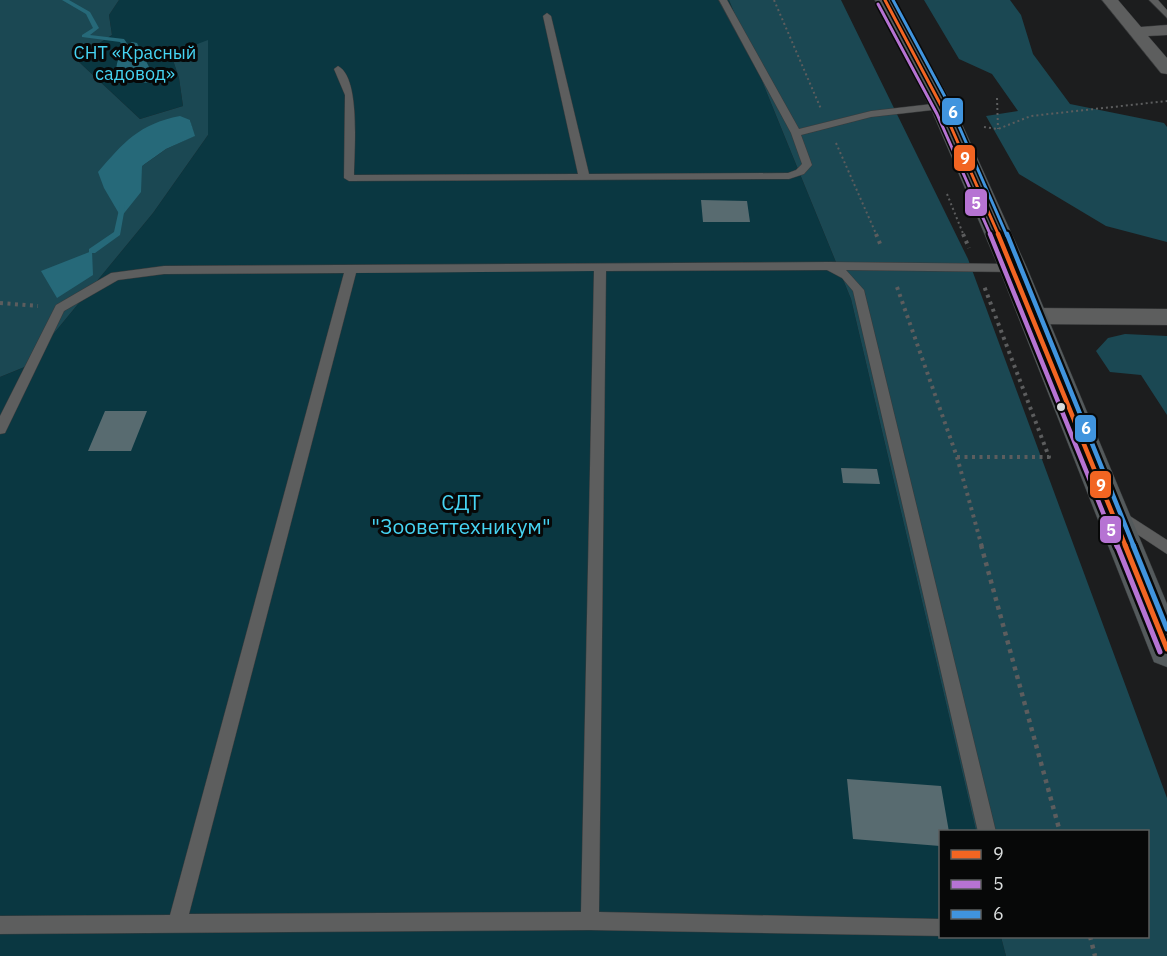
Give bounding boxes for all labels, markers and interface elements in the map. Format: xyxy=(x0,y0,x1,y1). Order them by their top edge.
park label: СНТ «Красный садовод» xyxy=(74,41,196,85)
line badge: 6 xyxy=(941,97,964,126)
text: 6 xyxy=(948,102,958,122)
line badge: 9 xyxy=(953,144,976,172)
text: 9 xyxy=(960,148,970,168)
line badge: 5 xyxy=(964,188,988,217)
text: 5 xyxy=(971,193,981,213)
unlabelled marker xyxy=(1055,401,1067,413)
line badge: 6 xyxy=(1074,414,1097,443)
text: 6 xyxy=(1081,418,1091,438)
line badge: 9 xyxy=(1089,470,1112,499)
text: 9 xyxy=(1096,475,1106,495)
park label: СДТ "Зооветтехникум" xyxy=(371,488,551,540)
line badge: 5 xyxy=(1099,515,1122,544)
text: 5 xyxy=(1106,520,1116,540)
legend xyxy=(939,830,1149,938)
text: 9 xyxy=(993,842,1004,865)
text: 5 xyxy=(993,872,1004,895)
text: 6 xyxy=(993,902,1004,925)

